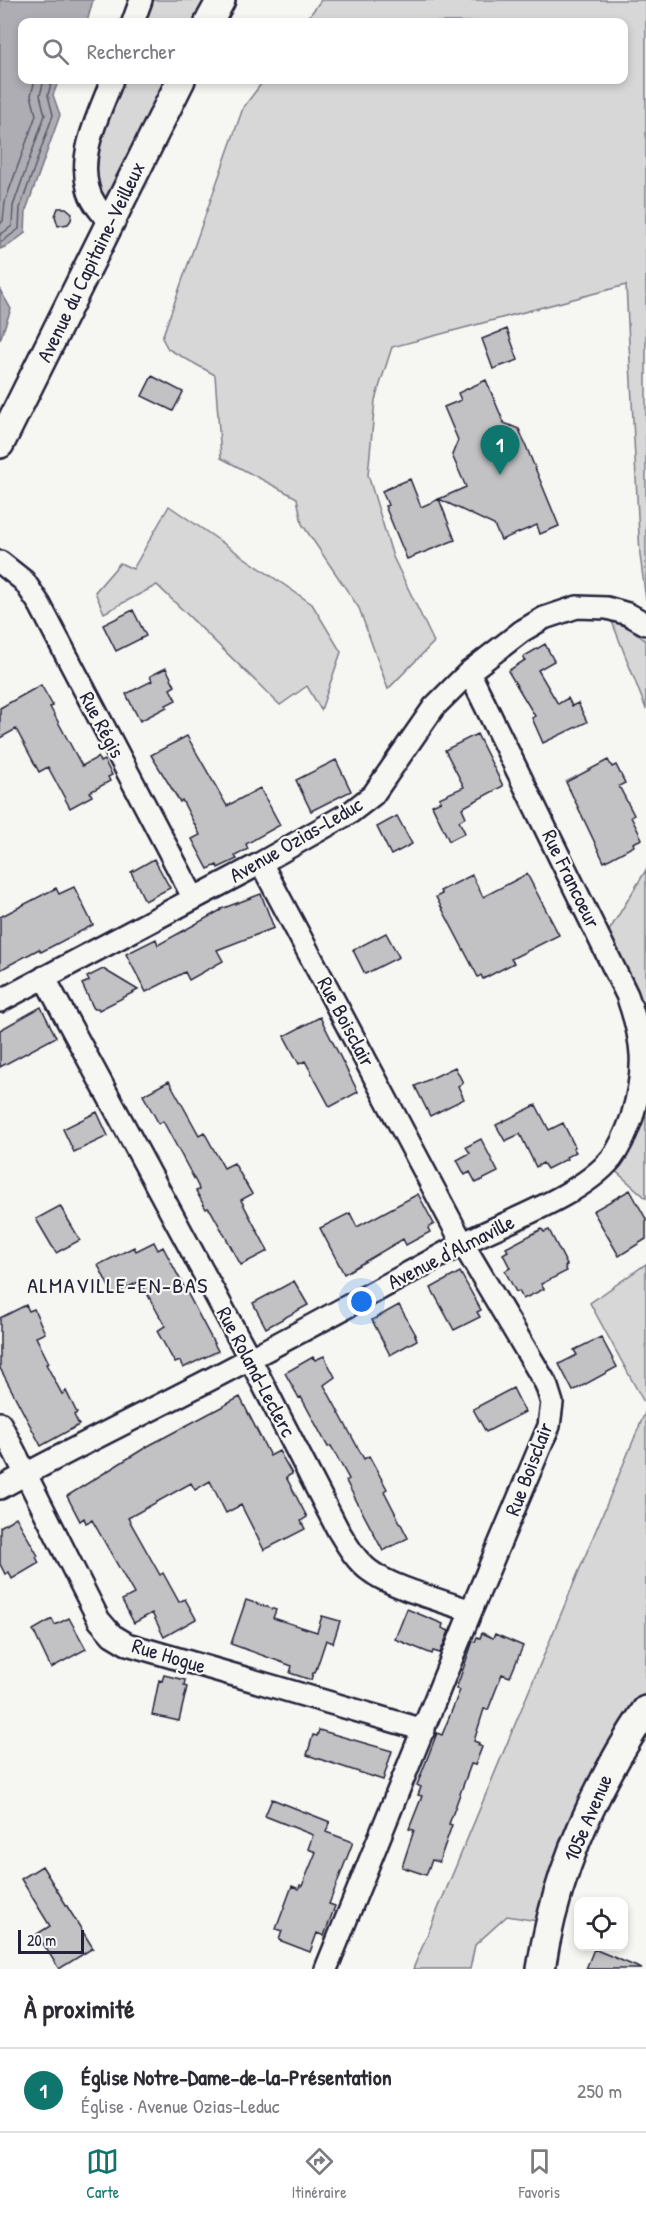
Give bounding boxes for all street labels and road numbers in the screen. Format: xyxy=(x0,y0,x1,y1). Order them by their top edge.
street label: Avenue du Capitaine-Veilleux xyxy=(29,157,152,367)
street label: Rue Régis xyxy=(73,687,132,763)
street label: Avenue Ozias-Leduc xyxy=(224,789,368,889)
street label: Rue Francoeur xyxy=(535,825,608,933)
street label: Rue Boisclair xyxy=(311,972,382,1072)
street label: Avenue d'Almaville xyxy=(382,1207,519,1296)
street label: Rue Roland-Leclerc xyxy=(210,1302,303,1443)
street label: Rue Boisclair xyxy=(497,1418,560,1520)
street label: Rue Hogue xyxy=(129,1631,210,1680)
street label: 105e Avenue xyxy=(556,1770,619,1866)

